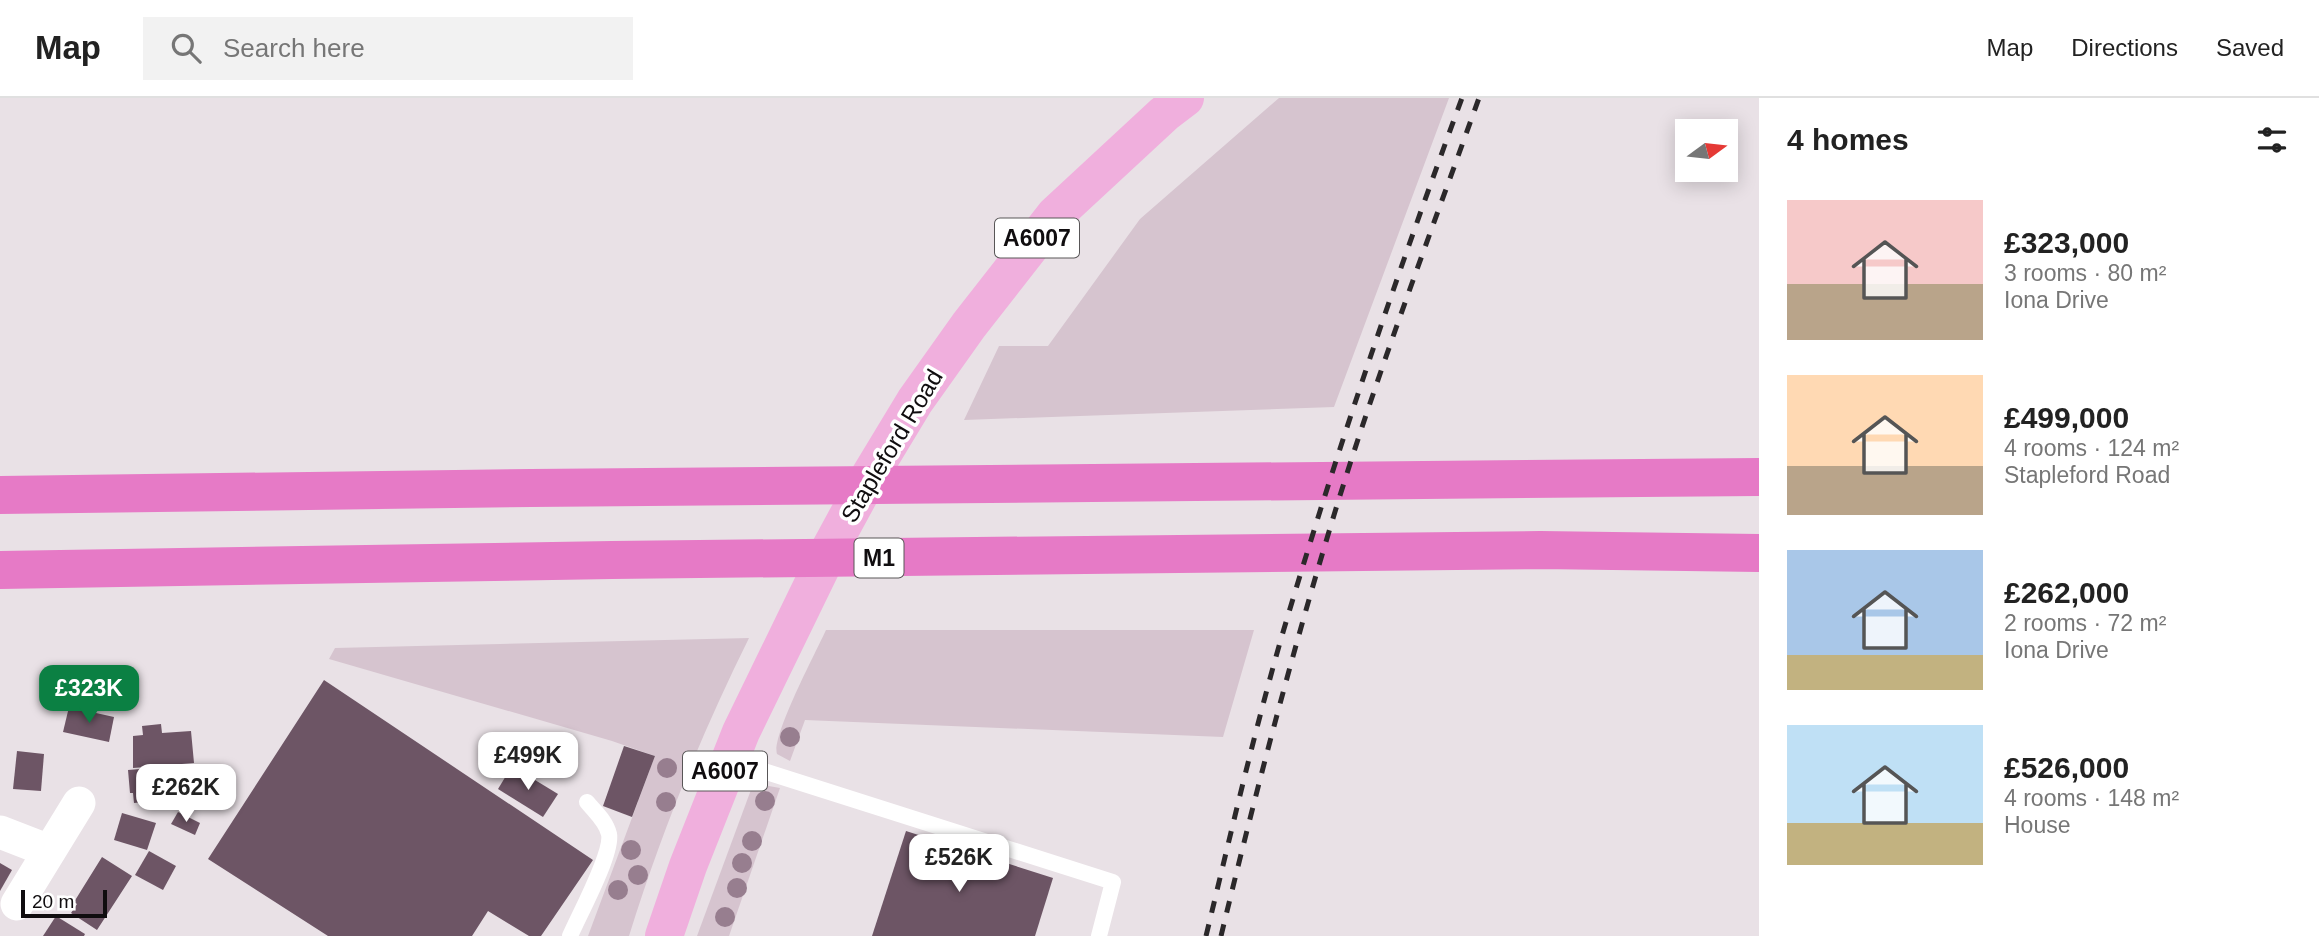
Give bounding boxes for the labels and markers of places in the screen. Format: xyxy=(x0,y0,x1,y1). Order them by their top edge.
pin: £323K xyxy=(40,666,138,725)
pin: £499K xyxy=(479,732,577,792)
pin: £262K xyxy=(137,764,235,824)
pin: £526K xyxy=(910,834,1008,894)

